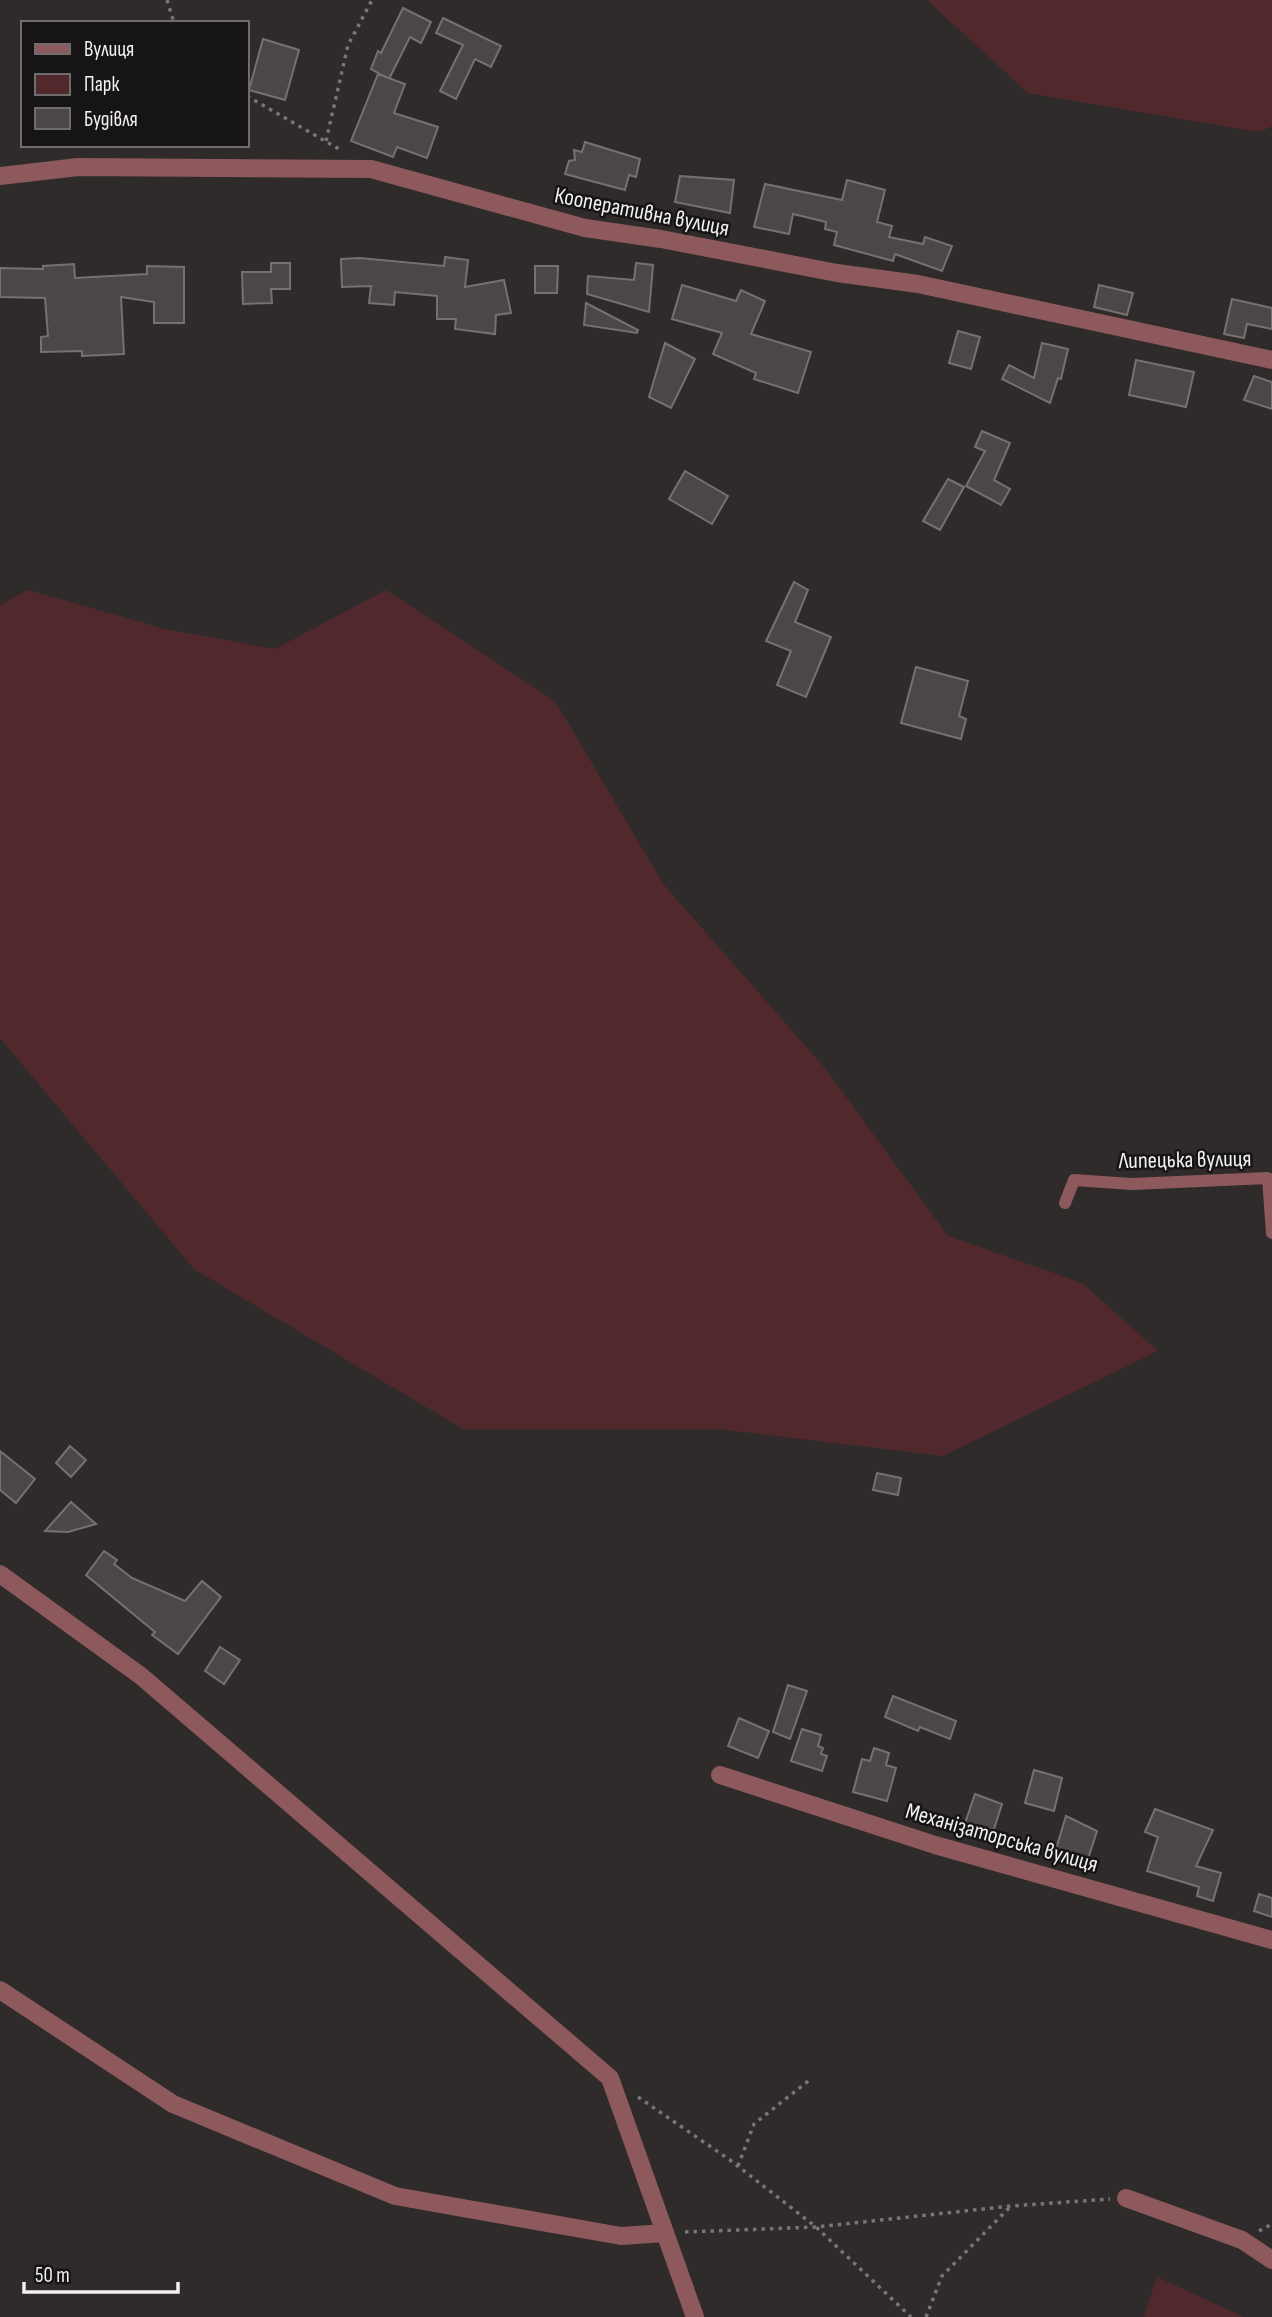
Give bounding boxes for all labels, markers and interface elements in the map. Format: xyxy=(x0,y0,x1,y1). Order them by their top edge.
legend xyxy=(21,21,248,147)
text: Вулиця xyxy=(84,37,134,62)
text: Парк xyxy=(84,72,119,97)
text: Будівля xyxy=(84,107,138,132)
street label: Кооперативна вулиця xyxy=(552,181,732,243)
street label: Липецька вулиця xyxy=(1117,1145,1252,1175)
street label: Механізаторська вулиця xyxy=(902,1797,1101,1879)
scale bar xyxy=(24,2250,178,2294)
text: 50 m xyxy=(35,2263,70,2288)

